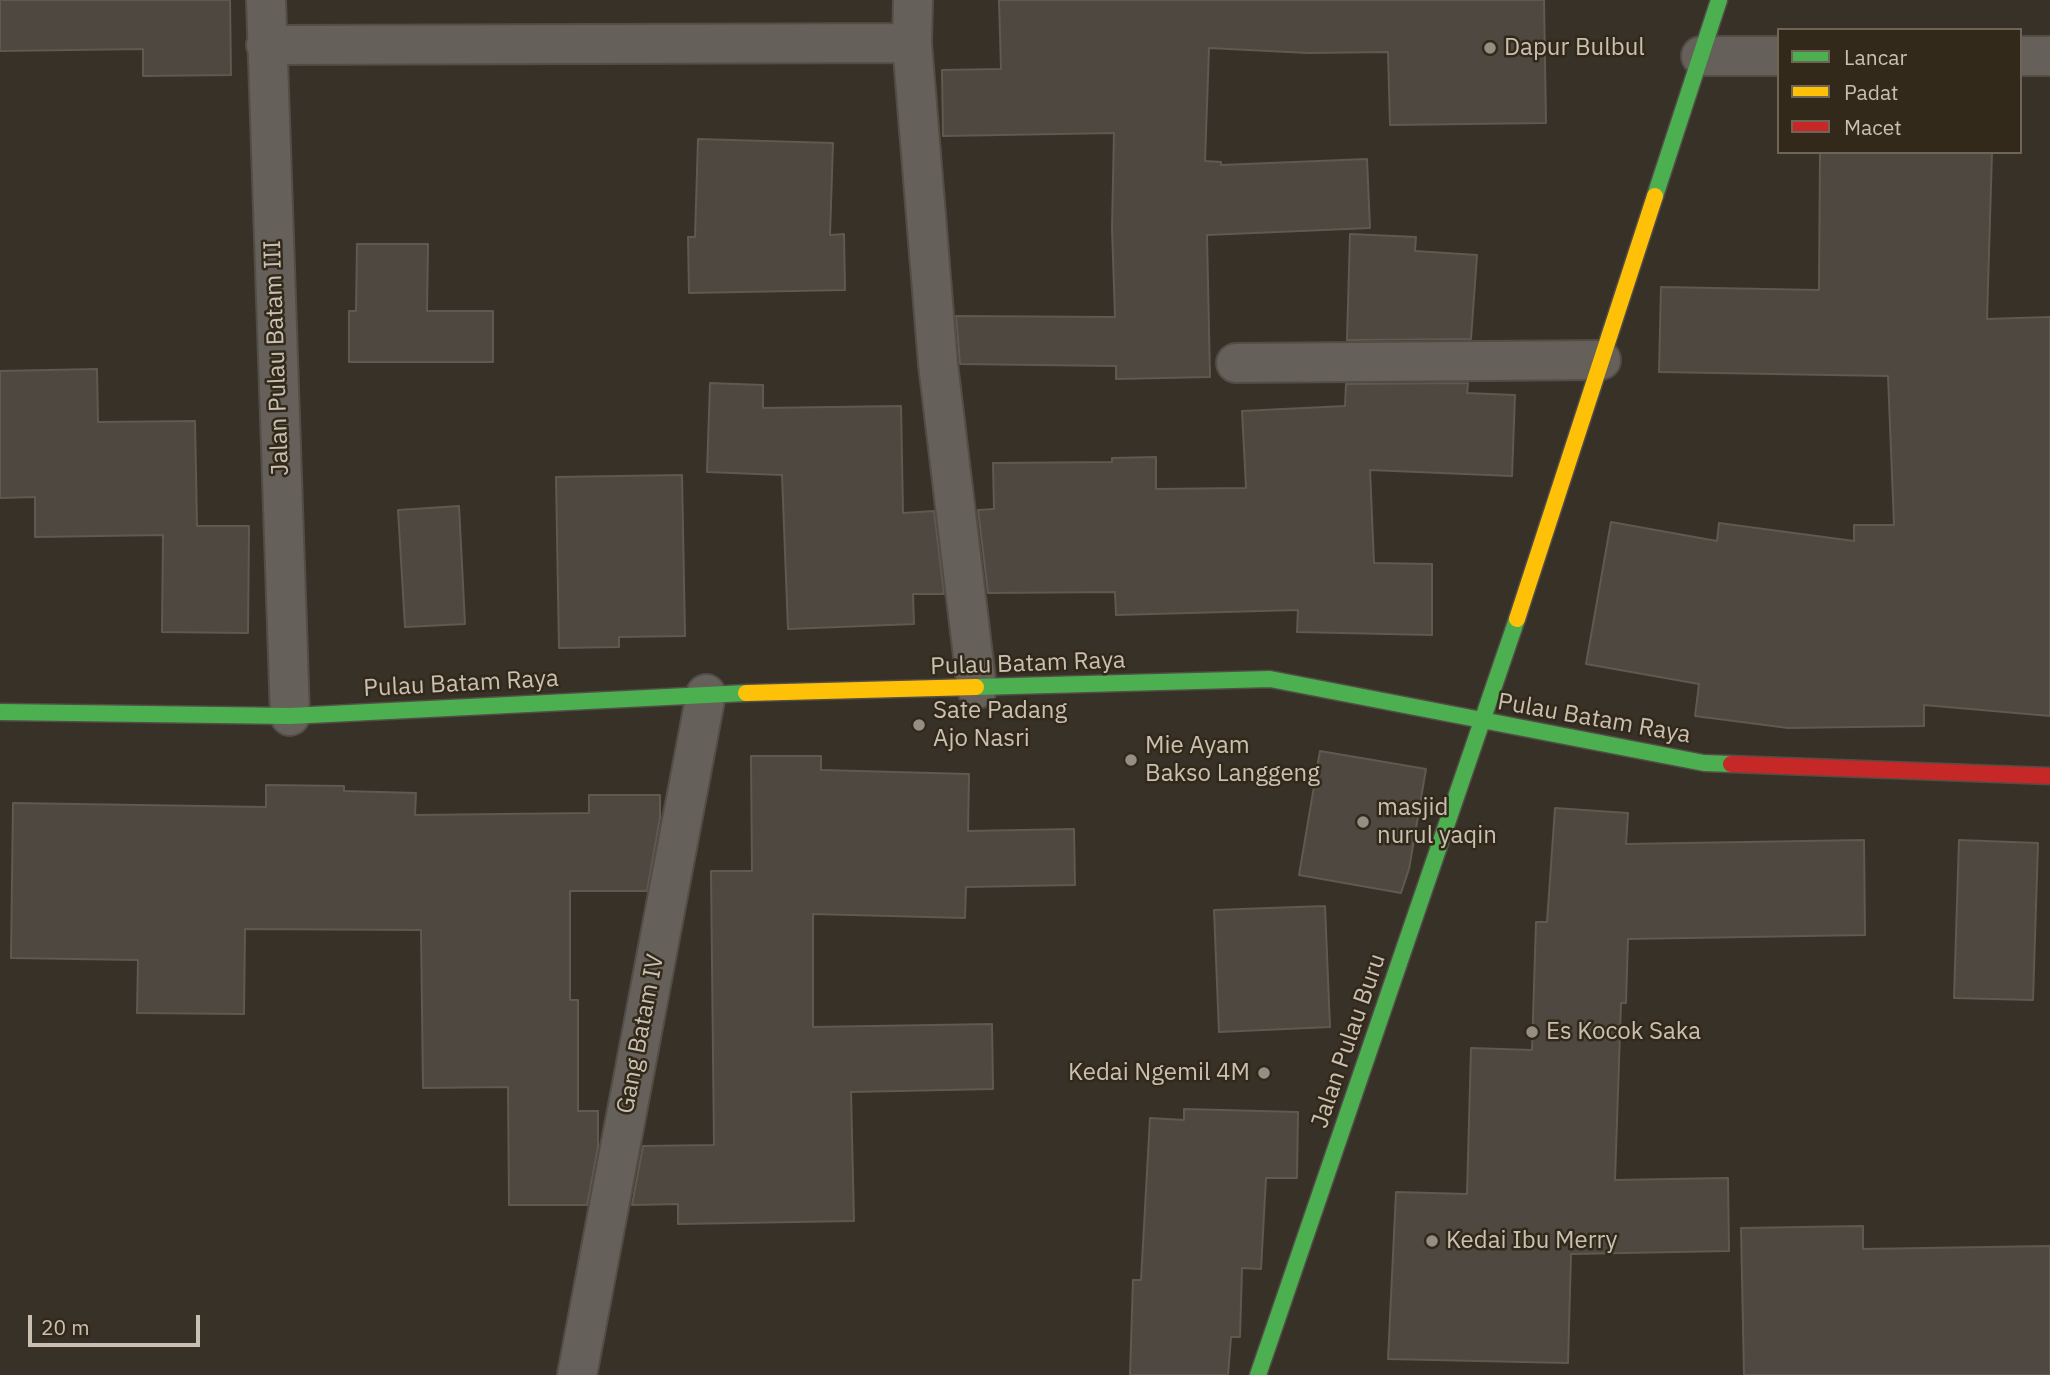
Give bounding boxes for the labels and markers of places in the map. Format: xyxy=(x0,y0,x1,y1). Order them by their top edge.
place label: Dapur Bulbul xyxy=(1504,34,1645,62)
marker: Dapur Bulbul xyxy=(1482,40,1498,56)
place label: Sate Padang Ajo Nasri xyxy=(933,697,1067,753)
marker: Sate Padang Ajo Nasri xyxy=(911,717,927,733)
place label: Mie Ayam Bakso Langgeng xyxy=(1145,732,1320,788)
marker: Mie Ayam Bakso Langgeng xyxy=(1123,752,1139,768)
place label: masjid nurul yaqin xyxy=(1377,794,1497,850)
marker: masjid nurul yaqin xyxy=(1355,814,1371,830)
place label: Es Kocok Saka xyxy=(1546,1018,1701,1046)
marker: Es Kocok Saka xyxy=(1524,1024,1540,1040)
place label: Kedai Ngemil 4M xyxy=(1068,1059,1250,1087)
marker: Kedai Ngemil 4M xyxy=(1256,1065,1272,1081)
place label: Kedai Ibu Merry xyxy=(1446,1227,1618,1255)
marker: Kedai Ibu Merry xyxy=(1424,1233,1440,1249)

